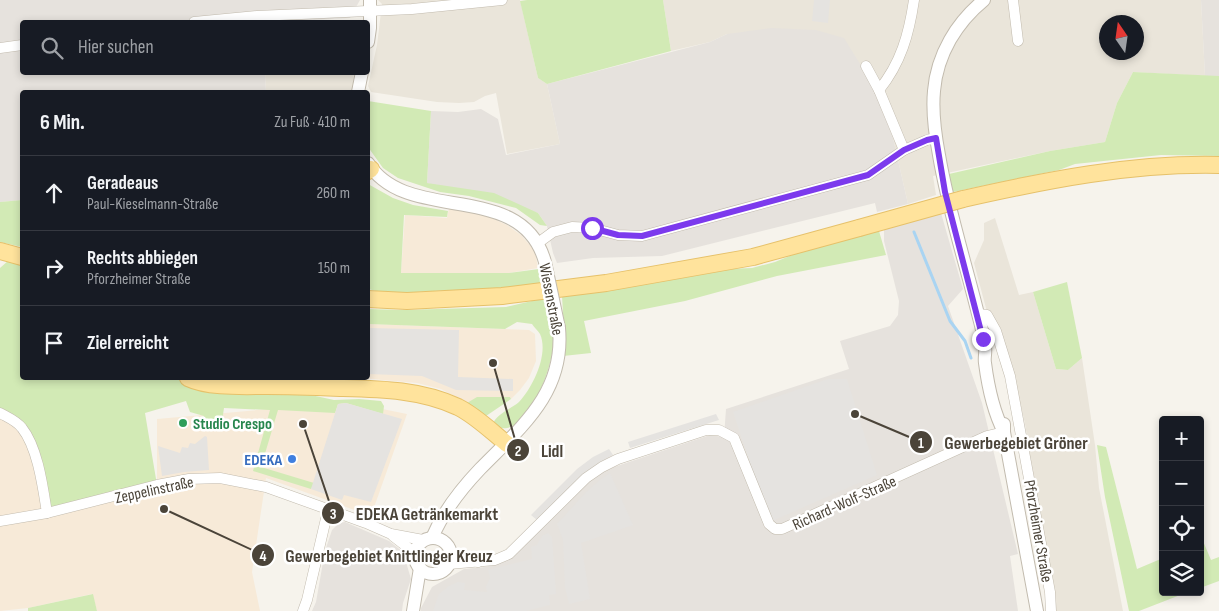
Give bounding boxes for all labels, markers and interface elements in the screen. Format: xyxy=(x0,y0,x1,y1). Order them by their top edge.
north arrow xyxy=(1099,15,1144,60)
search box xyxy=(20,20,370,75)
icon: search xyxy=(38,34,66,62)
text: Hier suchen xyxy=(78,36,154,59)
text: 6 Min. xyxy=(40,110,85,135)
text: Zu Fuß · 410 m xyxy=(274,113,350,132)
text: Geradeaus xyxy=(87,172,158,195)
icon: ahead xyxy=(40,179,68,207)
text: 260 m xyxy=(316,184,350,203)
text: Paul-Kieselmann-Straße xyxy=(87,195,218,214)
route start xyxy=(581,217,604,240)
text: Rechts abbiegen xyxy=(87,247,198,270)
icon: right xyxy=(40,254,68,282)
text: 150 m xyxy=(318,259,350,278)
street label: Wiesenstraße xyxy=(534,262,567,337)
text: Pforzheimer Straße xyxy=(87,270,191,289)
route end xyxy=(972,328,995,351)
icon: arrive xyxy=(40,329,68,357)
text: Ziel erreicht xyxy=(87,332,169,355)
place label: Studio Crespo xyxy=(193,415,272,434)
map controls xyxy=(1159,416,1204,596)
button: + xyxy=(1159,416,1204,461)
marker: Studio Crespo xyxy=(177,417,189,429)
callout: Gewerbegebiet Gröner xyxy=(909,426,1098,459)
text: Gewerbegebiet Gröner xyxy=(944,433,1088,454)
callout: Lidl xyxy=(506,434,573,467)
text: 1 xyxy=(918,434,924,453)
text: Lidl xyxy=(541,441,563,462)
text: 2 xyxy=(515,442,521,461)
place label: EDEKA xyxy=(244,451,282,470)
marker: EDEKA xyxy=(286,453,298,465)
button: − xyxy=(1159,461,1204,506)
street label: Richard-Wolf-Straße xyxy=(790,472,899,535)
street label: Zeppelinstraße xyxy=(113,473,195,508)
street label: Pforzheimer Straße xyxy=(1019,479,1056,584)
callout: EDEKA Getränkemarkt xyxy=(320,497,508,530)
text: EDEKA Getränkemarkt xyxy=(356,504,498,525)
text: 3 xyxy=(330,505,337,524)
button: locate xyxy=(1159,506,1204,551)
callout: Gewerbegebiet Knittlinger Kreuz xyxy=(250,539,503,572)
text: Gewerbegebiet Knittlinger Kreuz xyxy=(285,546,493,567)
text: 4 xyxy=(260,547,267,566)
button: layers xyxy=(1159,551,1204,596)

